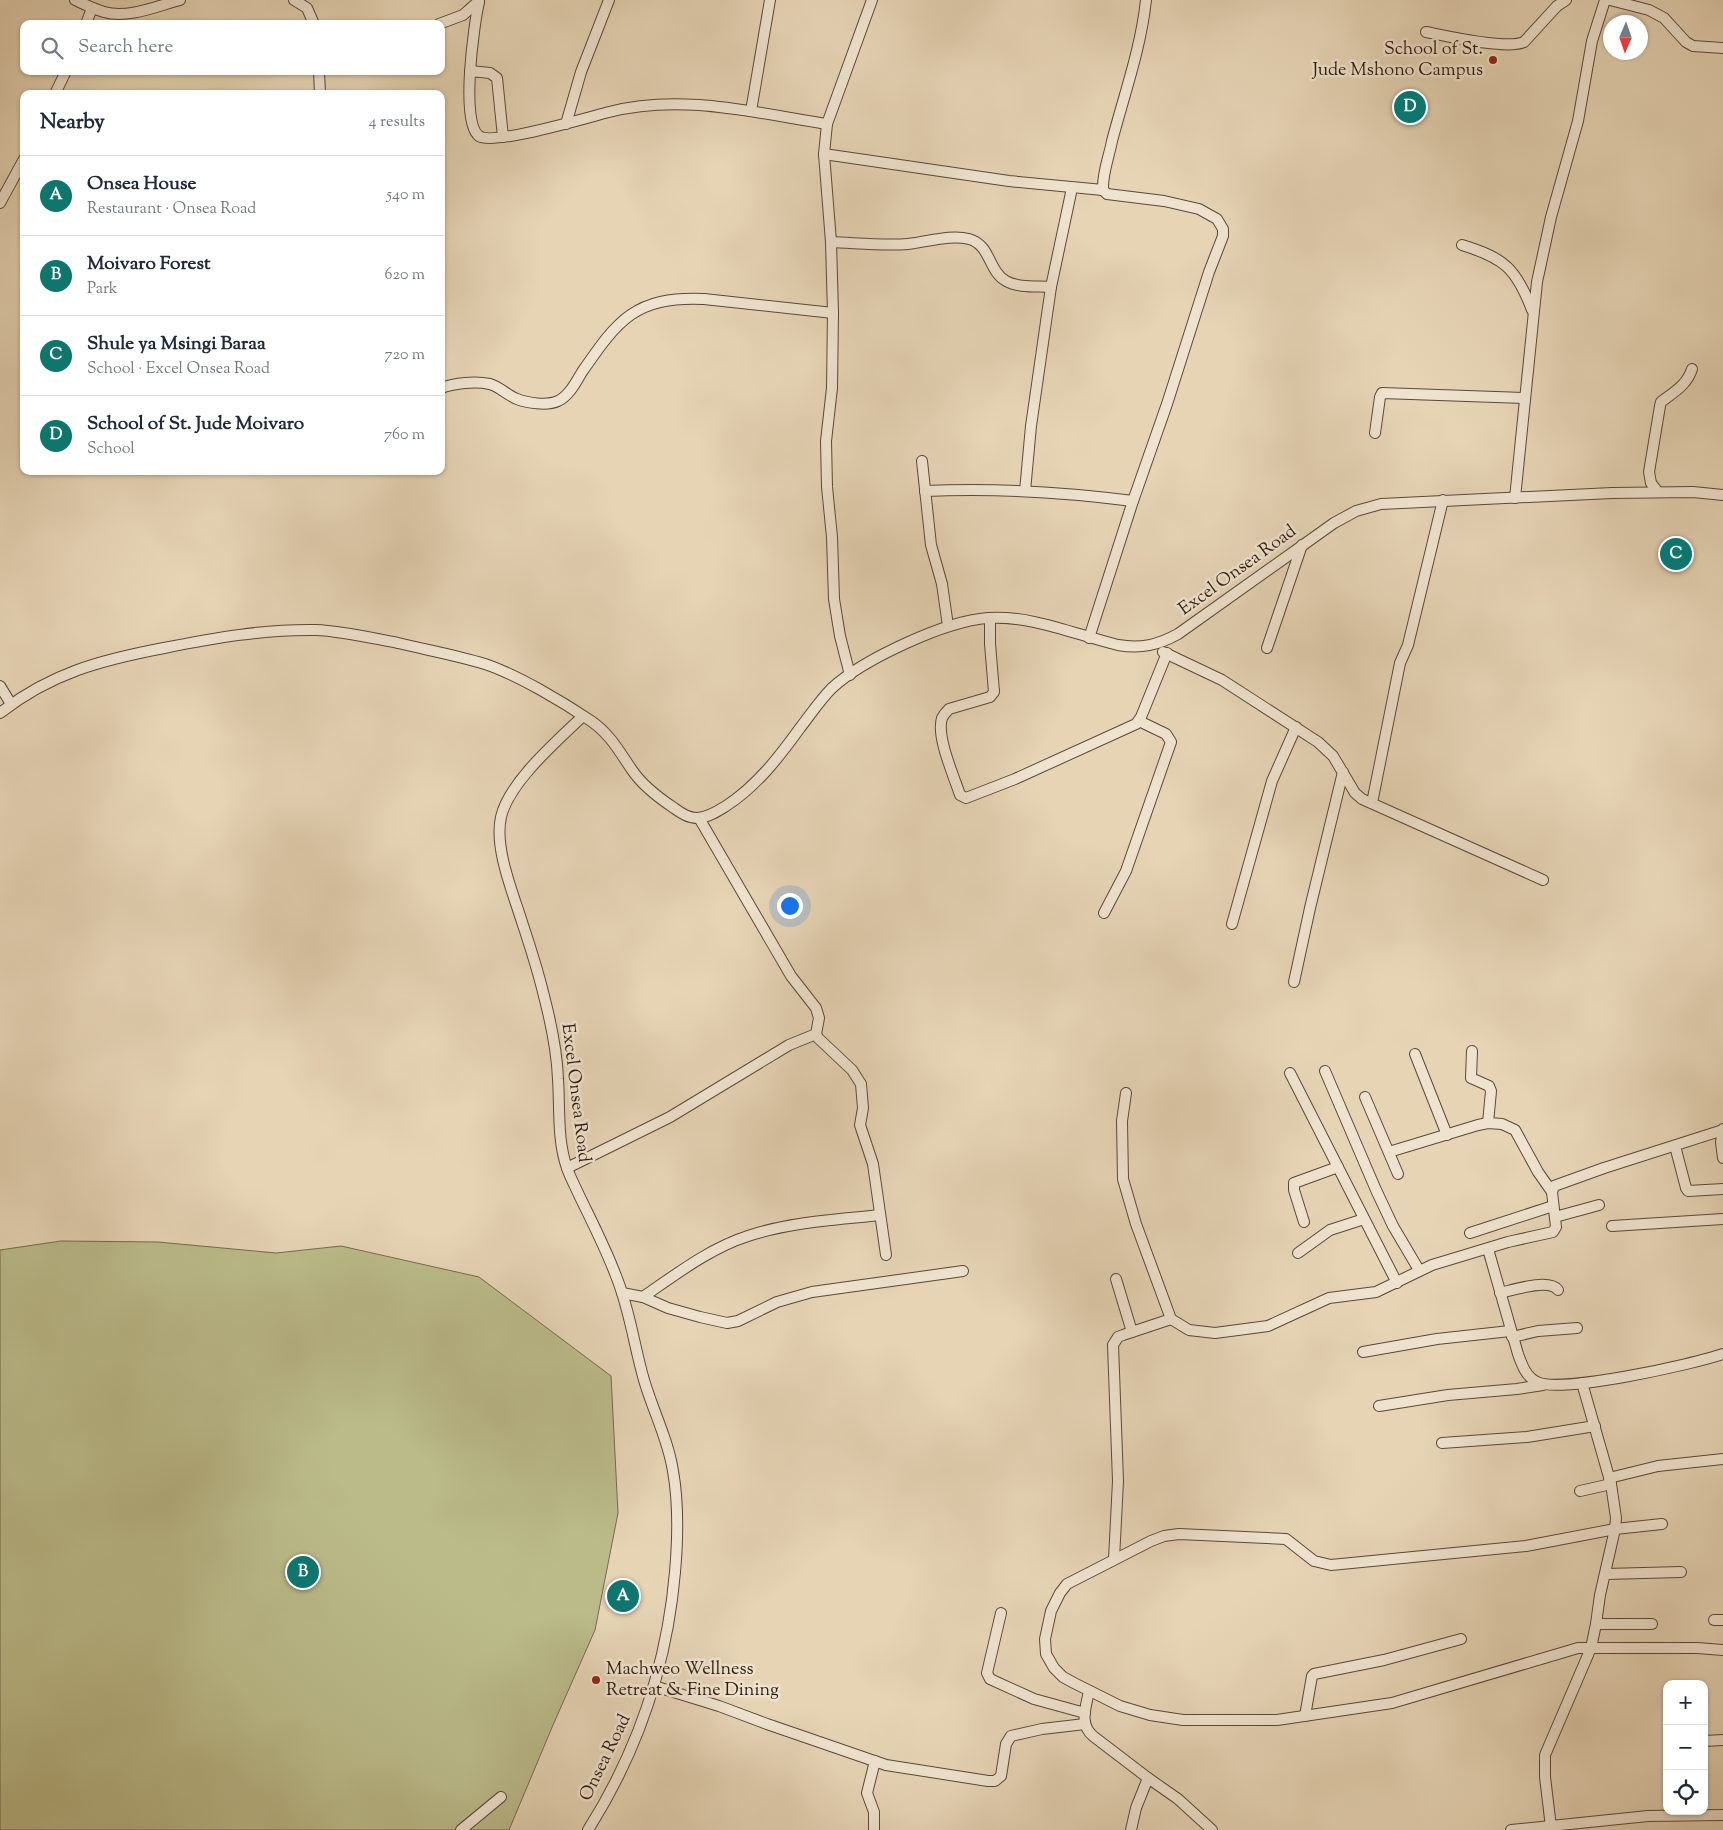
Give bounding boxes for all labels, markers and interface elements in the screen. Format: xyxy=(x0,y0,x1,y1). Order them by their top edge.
north arrow xyxy=(1603,15,1648,60)
search box xyxy=(20,20,445,75)
icon: search xyxy=(38,34,66,62)
text: Search here xyxy=(78,34,173,61)
place label: School of St. Jude Mshono Campus xyxy=(1312,37,1483,84)
marker: School of St. Jude Mshono Campus xyxy=(1487,54,1499,66)
pin: D xyxy=(1394,88,1426,126)
text: Nearby xyxy=(40,108,105,138)
text: 4 results xyxy=(369,111,425,134)
text: Onsea House xyxy=(87,171,196,198)
text: A xyxy=(50,184,63,207)
text: 540 m xyxy=(387,184,425,207)
text: Restaurant · Onsea Road xyxy=(87,198,256,221)
text: Moivaro Forest xyxy=(87,251,210,278)
text: B xyxy=(51,264,61,287)
text: 620 m xyxy=(385,264,425,287)
text: Park xyxy=(87,278,118,301)
text: Shule ya Msingi Baraa xyxy=(87,331,266,358)
text: C xyxy=(50,344,62,367)
text: 720 m xyxy=(385,344,425,367)
text: School · Excel Onsea Road xyxy=(87,358,270,381)
text: School of St. Jude Moivaro xyxy=(87,411,304,438)
text: D xyxy=(50,424,62,447)
text: 760 m xyxy=(384,424,425,447)
text: School xyxy=(87,438,135,461)
street label: Excel Onsea Road xyxy=(1174,519,1302,623)
pin: C xyxy=(1660,535,1692,573)
your location xyxy=(777,893,803,919)
street label: Excel Onsea Road xyxy=(554,1022,596,1164)
pin: B xyxy=(287,1553,319,1591)
pin: A xyxy=(607,1577,639,1615)
place label: Machweo Wellness Retreat & Fine Dining xyxy=(606,1657,779,1704)
marker: Machweo Wellness Retreat & Fine Dining xyxy=(590,1674,602,1686)
map controls xyxy=(1663,1680,1708,1815)
button: + xyxy=(1663,1680,1708,1725)
street label: Onsea Road xyxy=(574,1710,638,1806)
button: − xyxy=(1663,1725,1708,1770)
button: locate xyxy=(1663,1770,1708,1815)

